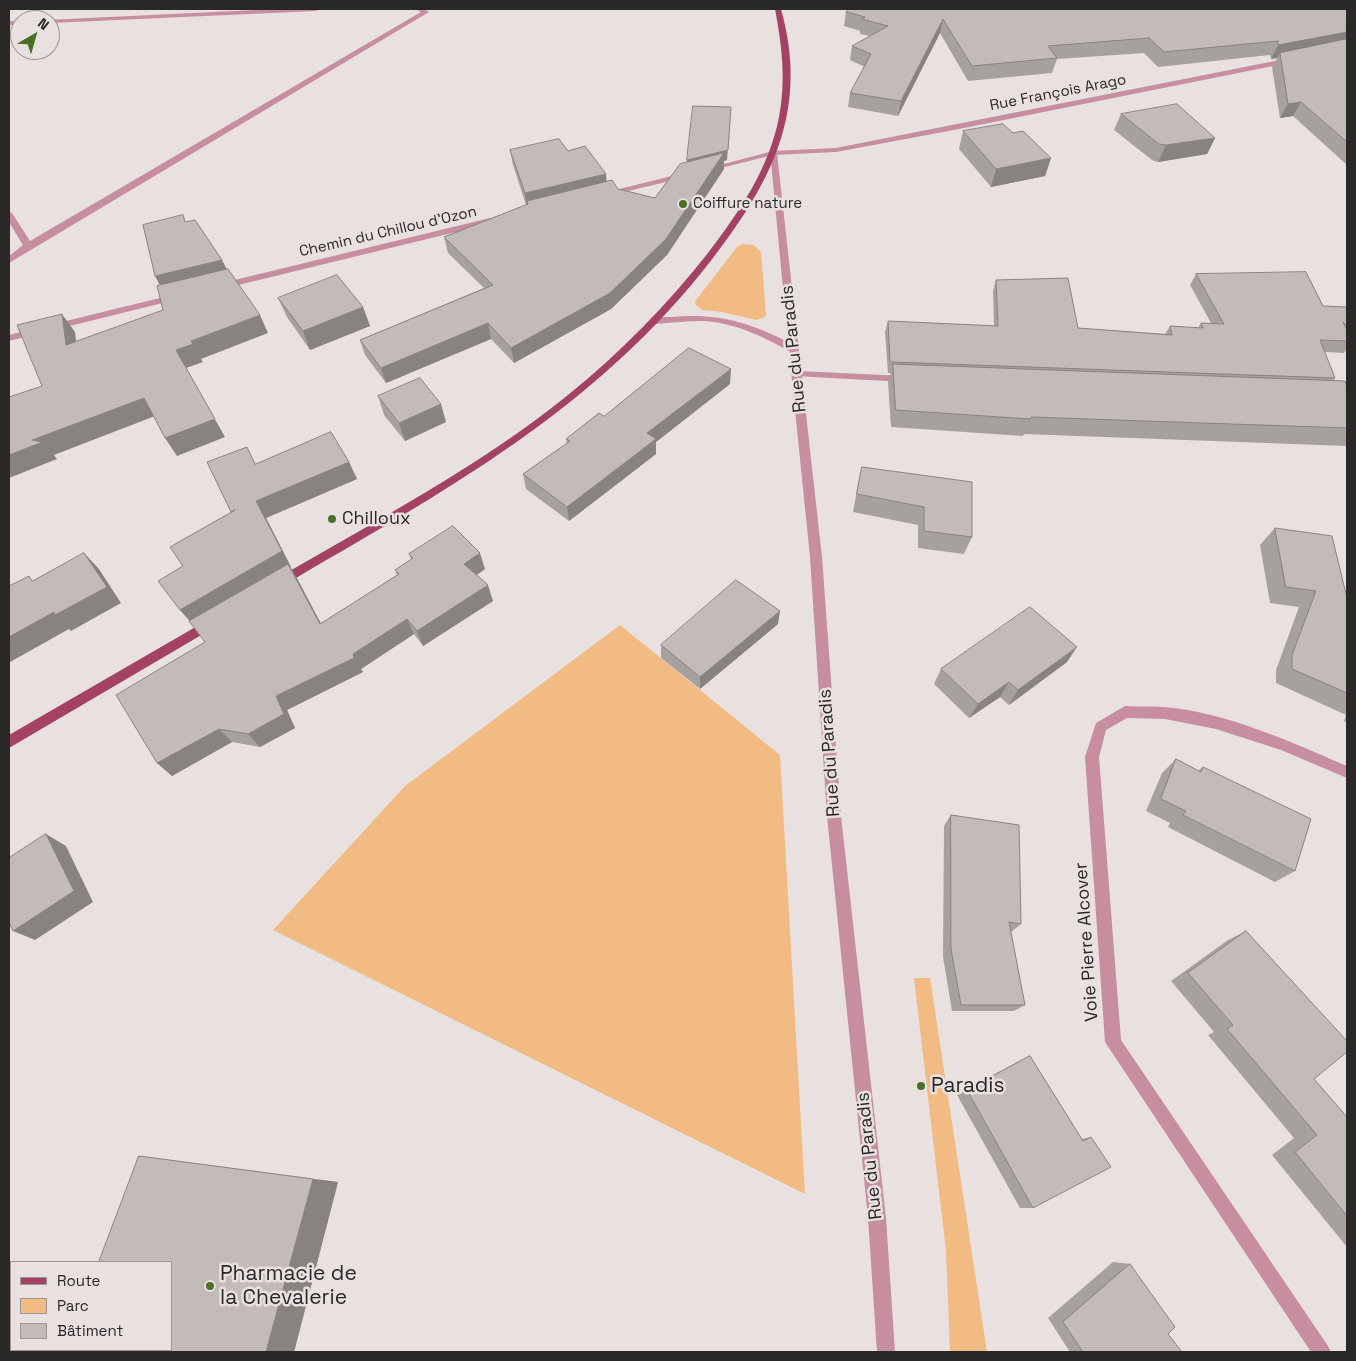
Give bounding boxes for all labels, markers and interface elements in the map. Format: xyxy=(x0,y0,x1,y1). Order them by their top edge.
north arrow xyxy=(10,10,60,60)
text: N xyxy=(34,14,53,34)
street label: Rue François Arago xyxy=(988,71,1128,115)
place label: Coiffure nature xyxy=(693,195,802,213)
marker: Coiffure nature xyxy=(677,198,689,210)
street label: Chemin du Chillou d'Ozon xyxy=(298,203,478,261)
street label: Rue du Paradis xyxy=(777,284,811,414)
place label: Chilloux xyxy=(342,508,411,530)
marker: Chilloux xyxy=(326,513,338,525)
street label: Rue du Paradis xyxy=(815,688,845,818)
street label: Voie Pierre Alcover xyxy=(1071,862,1103,1022)
place label: Paradis xyxy=(931,1073,1005,1099)
marker: Paradis xyxy=(915,1080,927,1092)
street label: Rue du Paradis xyxy=(853,1091,887,1221)
legend xyxy=(10,1261,172,1351)
place label: Pharmacie de la Chevalerie xyxy=(220,1261,357,1311)
text: Route xyxy=(57,1271,100,1290)
marker: Pharmacie de la Chevalerie xyxy=(204,1280,216,1292)
text: Parc xyxy=(57,1296,89,1315)
text: Bâtiment xyxy=(57,1321,123,1340)

